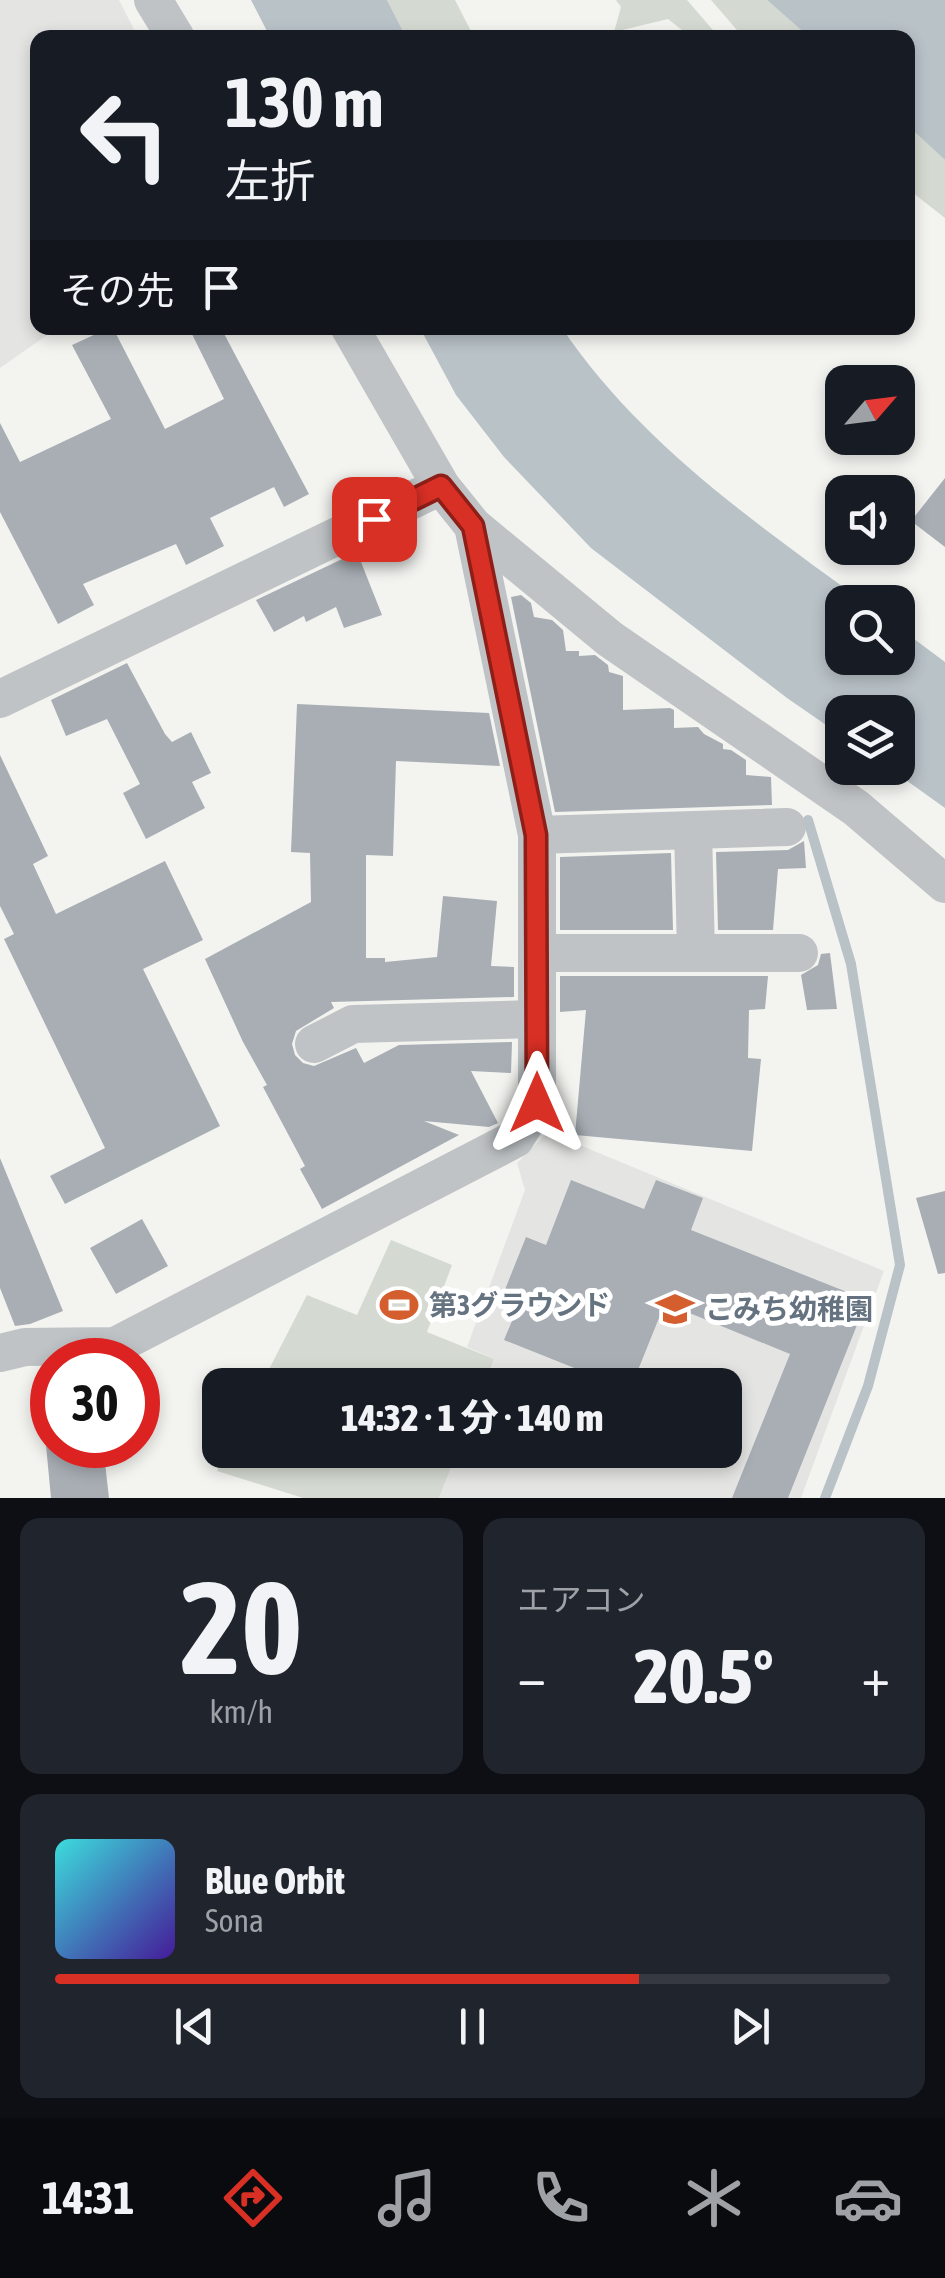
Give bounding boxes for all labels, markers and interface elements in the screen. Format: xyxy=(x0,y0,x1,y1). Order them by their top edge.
text: 130 m xyxy=(225,62,384,142)
icon: left xyxy=(60,70,190,200)
text: 左折 xyxy=(225,155,315,207)
icon: arrive xyxy=(194,260,249,315)
text: その先 xyxy=(60,269,174,312)
north arrow xyxy=(825,365,915,455)
map controls xyxy=(825,365,915,785)
button: sound xyxy=(825,475,915,565)
pin xyxy=(332,477,417,562)
icon: arrive xyxy=(347,492,402,547)
button: search xyxy=(825,585,915,675)
button: layers xyxy=(825,695,915,785)
position arrow xyxy=(485,1051,589,1155)
sports icon: 第3グラウンド xyxy=(378,1284,420,1326)
school or university icon: こみち幼稚園 xyxy=(654,1288,696,1330)
place label: 第3グラウンド xyxy=(429,1289,610,1321)
place label: こみち幼稚園 xyxy=(705,1293,873,1325)
speed limit sign: 30 xyxy=(30,1338,160,1468)
text: 14:32 · 1 分 · 140 m xyxy=(341,1396,603,1439)
text: 20 xyxy=(180,1553,302,1702)
text: エアコン xyxy=(518,1581,646,1618)
text: 20.5° xyxy=(634,1633,774,1719)
text: − xyxy=(518,1645,546,1708)
text: + xyxy=(861,1645,890,1708)
text: km/h xyxy=(210,1693,273,1730)
text: Blue Orbit xyxy=(205,1859,345,1902)
text: Sona xyxy=(205,1902,264,1939)
icon: previous xyxy=(167,1999,222,2054)
icon: pause xyxy=(445,1999,500,2054)
icon: next xyxy=(723,1999,778,2054)
icon: directions xyxy=(218,2163,288,2233)
icon: music xyxy=(372,2163,442,2233)
icon: phone xyxy=(526,2163,596,2233)
icon: climate xyxy=(679,2163,749,2233)
icon: car xyxy=(833,2163,903,2233)
text: 14:31 xyxy=(42,2172,134,2224)

